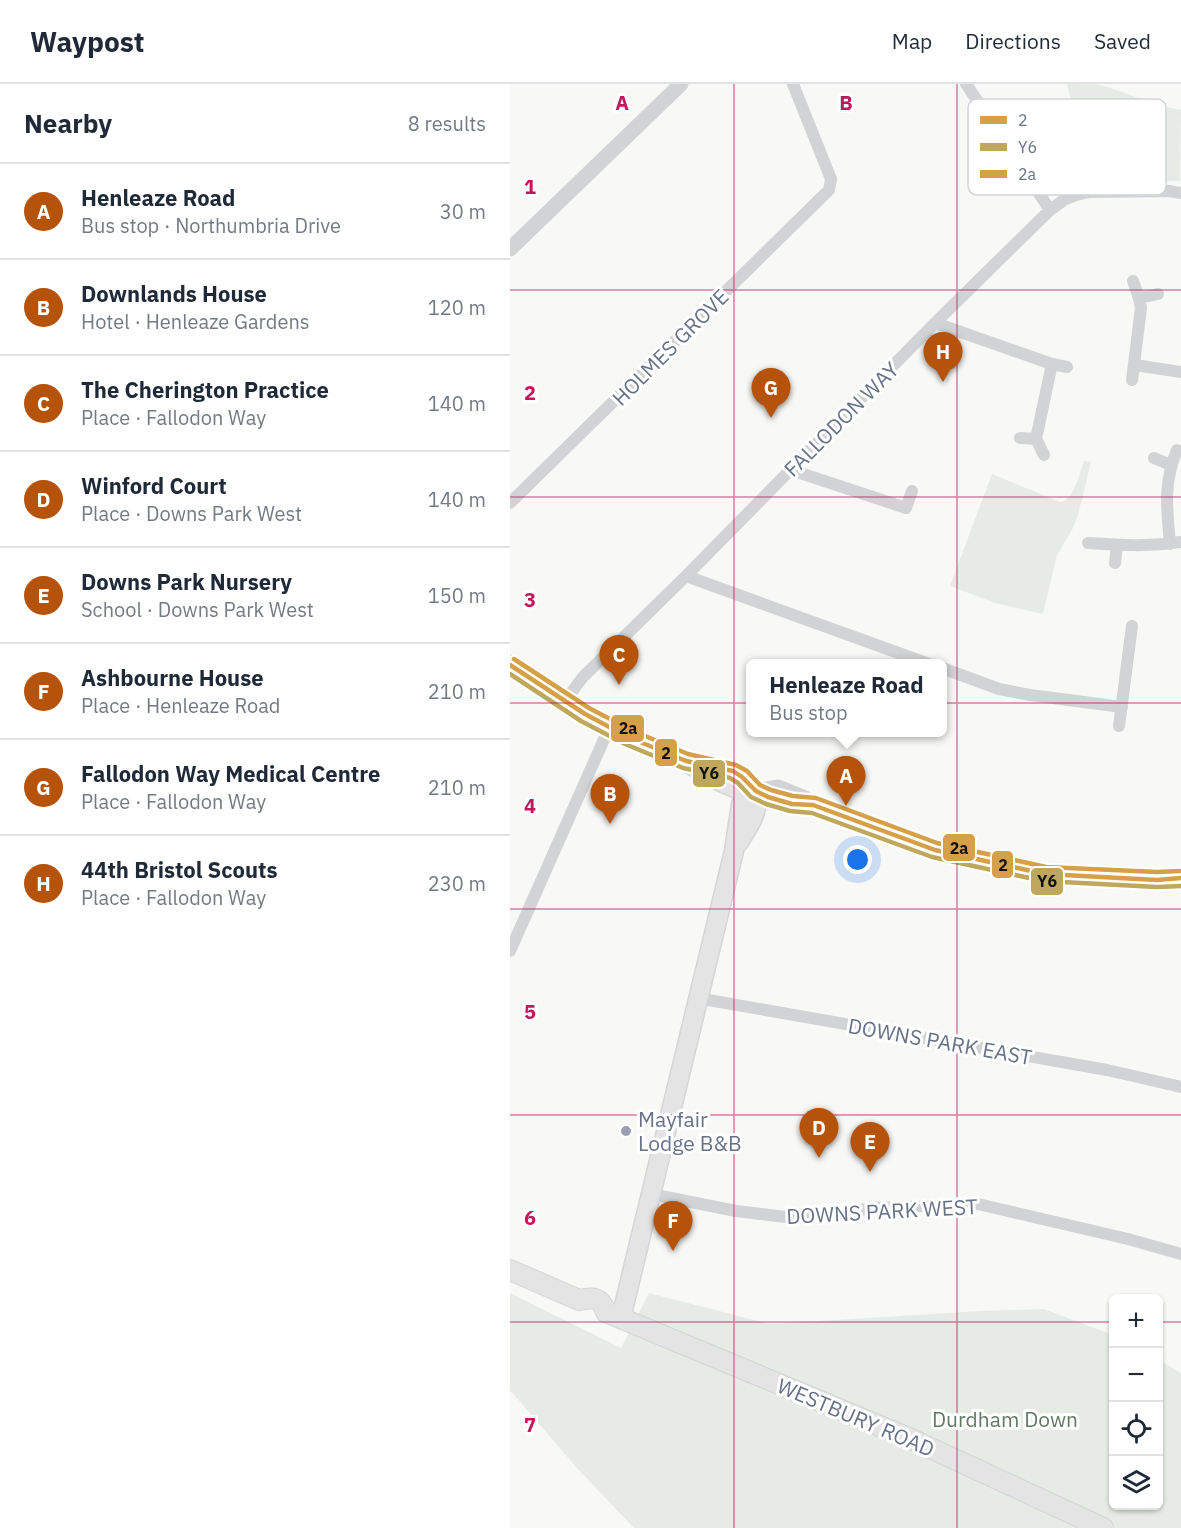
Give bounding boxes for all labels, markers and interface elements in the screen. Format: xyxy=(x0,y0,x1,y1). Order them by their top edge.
text: Waypost xyxy=(30,23,144,60)
text: Map xyxy=(892,27,932,55)
text: Directions xyxy=(965,27,1061,55)
text: Saved xyxy=(1094,27,1151,55)
text: A xyxy=(615,89,629,116)
text: B xyxy=(839,89,853,116)
legend xyxy=(968,99,1166,195)
text: Nearby xyxy=(24,106,112,140)
text: 8 results xyxy=(408,110,486,137)
text: 2 xyxy=(1018,110,1028,130)
text: Y6 xyxy=(1018,137,1037,157)
text: 2a xyxy=(1018,164,1037,184)
text: 1 xyxy=(524,173,536,200)
text: Henleaze Road xyxy=(81,183,235,212)
text: A xyxy=(37,198,50,225)
text: 30 m xyxy=(440,198,486,225)
text: Bus stop · Northumbria Drive xyxy=(81,212,341,239)
text: Downlands House xyxy=(81,279,267,308)
street label: HOLMES GROVE xyxy=(606,283,734,411)
text: B xyxy=(37,294,50,321)
text: 120 m xyxy=(428,294,486,321)
text: Hotel · Henleaze Gardens xyxy=(81,308,310,335)
pin: H xyxy=(924,332,962,382)
street label: FALLODON WAY xyxy=(777,355,905,483)
pin: G xyxy=(752,368,790,418)
text: The Cherington Practice xyxy=(81,375,329,404)
text: 2 xyxy=(524,379,536,406)
text: C xyxy=(37,390,50,417)
text: 140 m xyxy=(428,390,486,417)
text: Place · Fallodon Way xyxy=(81,404,266,431)
text: Winford Court xyxy=(81,471,227,500)
text: D xyxy=(37,486,50,513)
text: 140 m xyxy=(428,486,486,513)
text: Place · Downs Park West xyxy=(81,500,302,527)
text: Downs Park Nursery xyxy=(81,567,292,596)
text: E xyxy=(37,582,50,609)
text: 150 m xyxy=(428,582,486,609)
text: 3 xyxy=(524,586,536,613)
text: School · Downs Park West xyxy=(81,596,314,623)
pin: C xyxy=(600,636,638,685)
popup xyxy=(746,659,947,737)
text: Ashbourne House xyxy=(81,663,264,692)
text: Henleaze Road xyxy=(769,670,924,699)
text: F xyxy=(38,678,49,705)
text: 210 m xyxy=(428,678,486,705)
text: Place · Henleaze Road xyxy=(81,692,280,719)
text: Bus stop xyxy=(769,699,848,726)
line badge: 2a xyxy=(610,714,645,743)
text: 2a xyxy=(619,718,637,738)
line badge: 2 xyxy=(654,738,678,767)
text: 2 xyxy=(661,743,671,763)
pin: A xyxy=(826,756,866,806)
text: Fallodon Way Medical Centre xyxy=(81,759,380,788)
line badge: Y6 xyxy=(692,759,726,788)
text: Y6 xyxy=(699,763,719,783)
text: G xyxy=(36,774,51,801)
text: 210 m xyxy=(428,774,486,801)
pin: B xyxy=(590,774,630,824)
text: Place · Fallodon Way xyxy=(81,788,266,815)
text: 4 xyxy=(524,792,536,819)
line badge: 2a xyxy=(942,833,976,862)
text: 2a xyxy=(950,838,968,858)
your location xyxy=(843,845,872,874)
line badge: 2 xyxy=(991,850,1014,879)
text: 44th Bristol Scouts xyxy=(81,855,278,884)
text: 2 xyxy=(998,855,1008,875)
line badge: Y6 xyxy=(1030,867,1064,896)
text: H xyxy=(36,870,51,897)
text: 230 m xyxy=(428,870,486,897)
text: Y6 xyxy=(1037,871,1057,891)
text: Place · Fallodon Way xyxy=(81,884,266,911)
text: 5 xyxy=(524,998,536,1025)
street label: DOWNS PARK EAST xyxy=(846,1011,1034,1071)
place label: Mayfair Lodge B&B xyxy=(638,1105,742,1157)
pin: D xyxy=(800,1108,838,1158)
pin: E xyxy=(850,1122,890,1172)
marker: Mayfair Lodge B&B xyxy=(619,1124,633,1138)
street label: DOWNS PARK WEST xyxy=(786,1192,978,1230)
pin: F xyxy=(654,1202,692,1251)
text: 6 xyxy=(524,1204,536,1231)
map controls xyxy=(1109,1294,1163,1510)
button: + xyxy=(1109,1294,1163,1348)
button: − xyxy=(1109,1348,1163,1402)
street label: WESTBURY ROAD xyxy=(773,1371,939,1463)
button: locate xyxy=(1109,1402,1163,1456)
park label: Durdham Down xyxy=(932,1405,1078,1433)
text: 7 xyxy=(524,1411,536,1438)
button: layers xyxy=(1109,1456,1163,1510)

